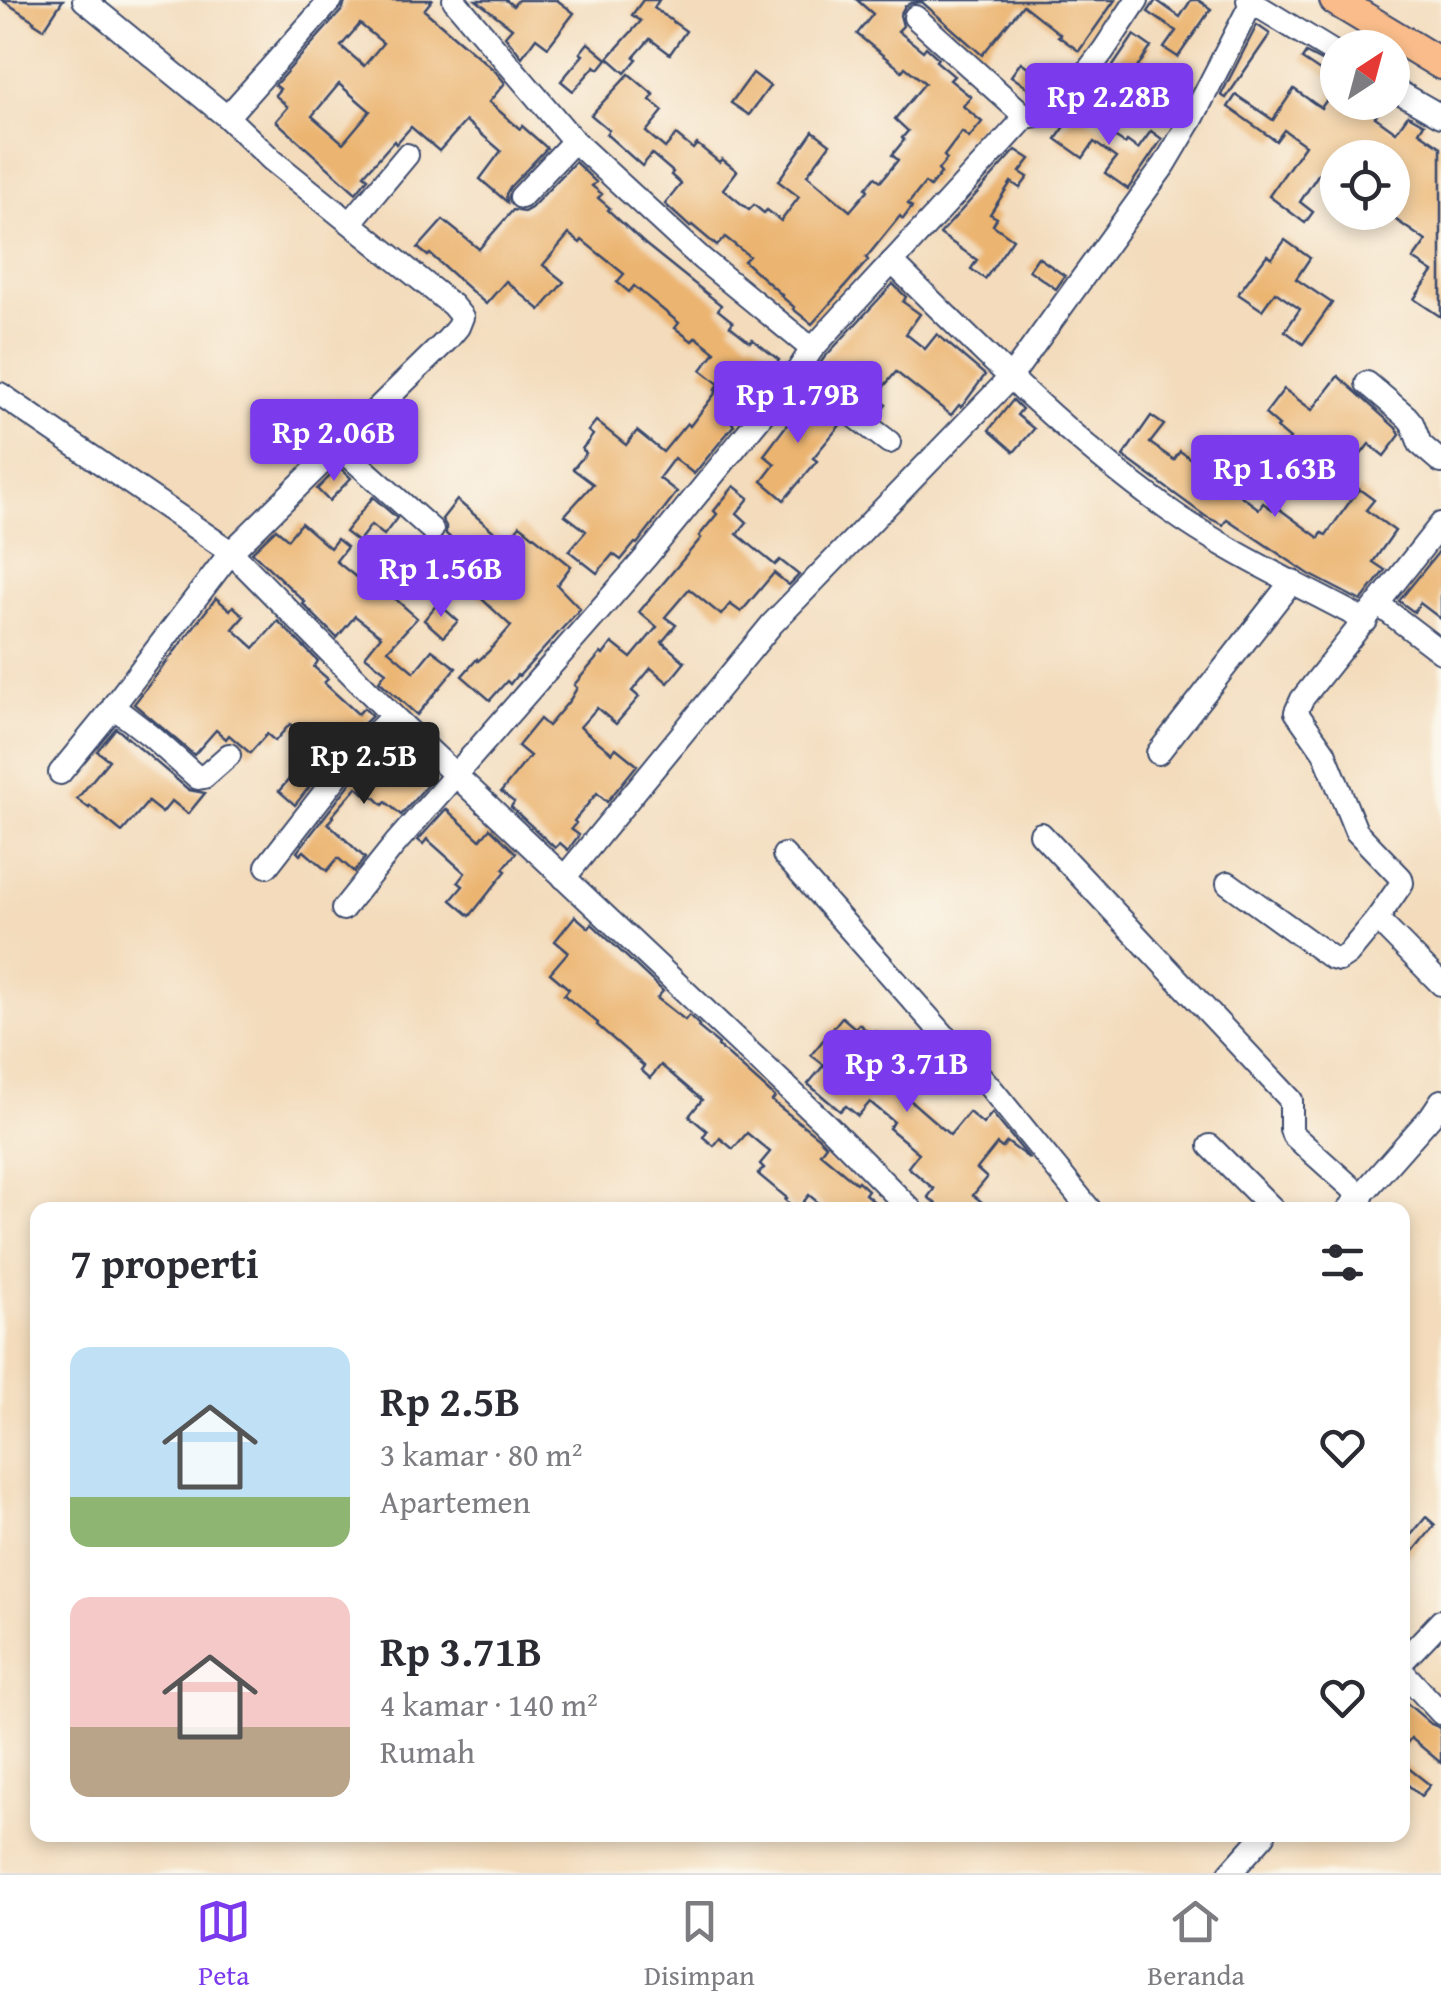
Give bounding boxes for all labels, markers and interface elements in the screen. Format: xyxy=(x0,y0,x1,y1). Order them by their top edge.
north arrow xyxy=(1320,30,1410,120)
map controls xyxy=(1320,30,1410,230)
pin: Rp 2.28B xyxy=(1006,63,1212,148)
text: Rp 2.28B xyxy=(1047,72,1171,119)
button: locate xyxy=(1320,140,1410,230)
pin: Rp 1.79B xyxy=(695,361,901,446)
text: Rp 1.79B xyxy=(736,370,860,417)
pin: Rp 2.06B xyxy=(231,399,437,484)
text: Rp 2.06B xyxy=(272,408,396,455)
pin: Rp 1.63B xyxy=(1172,435,1378,520)
text: Rp 1.63B xyxy=(1213,444,1337,491)
pin: Rp 1.56B xyxy=(338,535,544,620)
text: Rp 1.56B xyxy=(379,544,503,591)
pin: Rp 2.5B xyxy=(272,722,456,807)
text: Rp 2.5B xyxy=(310,731,418,778)
pin: Rp 3.71B xyxy=(804,1030,1010,1115)
text: Rp 3.71B xyxy=(845,1039,969,1086)
text: 7 properti xyxy=(70,1232,259,1293)
icon: filters xyxy=(1315,1235,1370,1290)
text: Rp 2.5B xyxy=(380,1370,521,1431)
icon: home xyxy=(150,1387,270,1507)
icon: heart xyxy=(1315,1420,1370,1475)
text: 3 kamar · 80 m² xyxy=(380,1431,582,1478)
text: Apartemen xyxy=(380,1478,530,1525)
text: Rp 3.71B xyxy=(380,1620,542,1681)
icon: home xyxy=(150,1637,270,1757)
icon: heart xyxy=(1315,1670,1370,1725)
text: 4 kamar · 140 m² xyxy=(380,1681,598,1728)
text: Rumah xyxy=(380,1728,475,1775)
tab: Peta xyxy=(196,1894,251,1995)
tab: Disimpan xyxy=(644,1894,755,1995)
tab: Beranda xyxy=(1147,1894,1245,1995)

